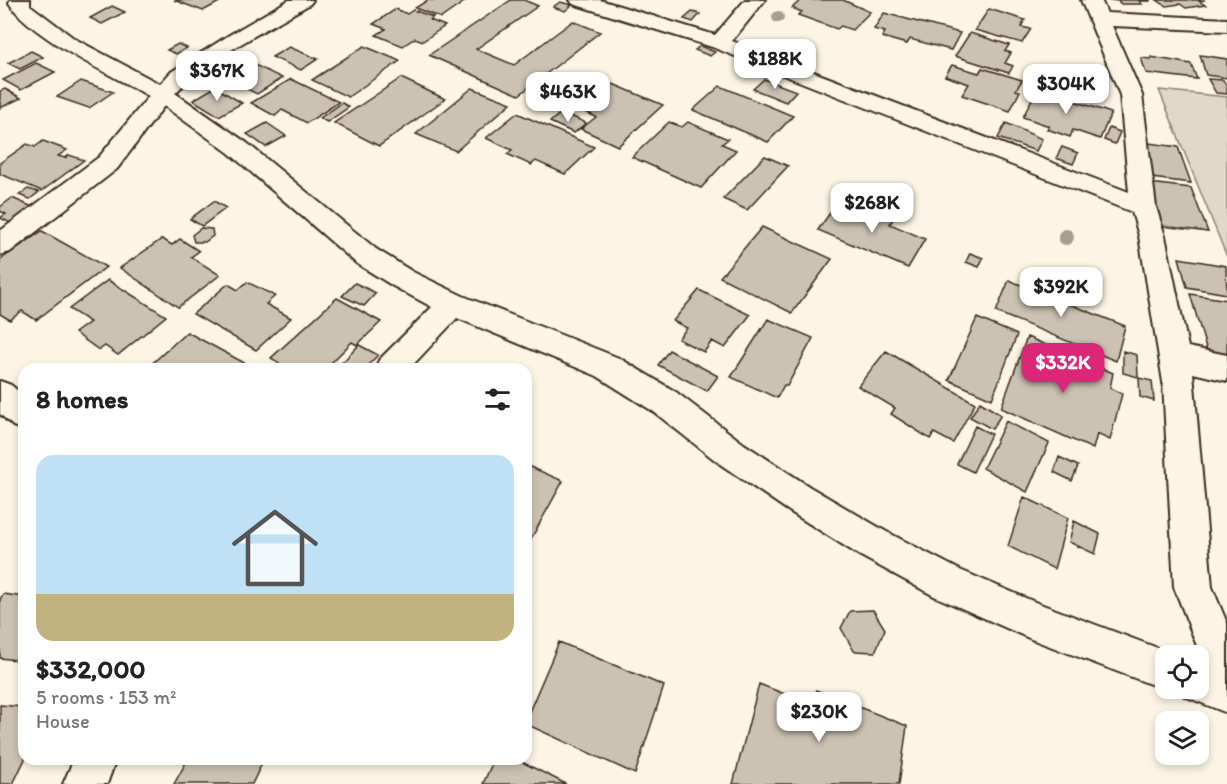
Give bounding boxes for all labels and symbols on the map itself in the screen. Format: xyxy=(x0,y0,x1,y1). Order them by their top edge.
pin: $188K xyxy=(733,39,817,90)
pin: $367K xyxy=(175,51,259,102)
pin: $304K xyxy=(1024,64,1108,115)
pin: $463K xyxy=(526,72,610,123)
pin: $268K xyxy=(830,183,914,234)
pin: $392K xyxy=(1019,267,1103,318)
pin: $332K xyxy=(1021,343,1105,394)
pin: $230K xyxy=(777,692,861,743)

